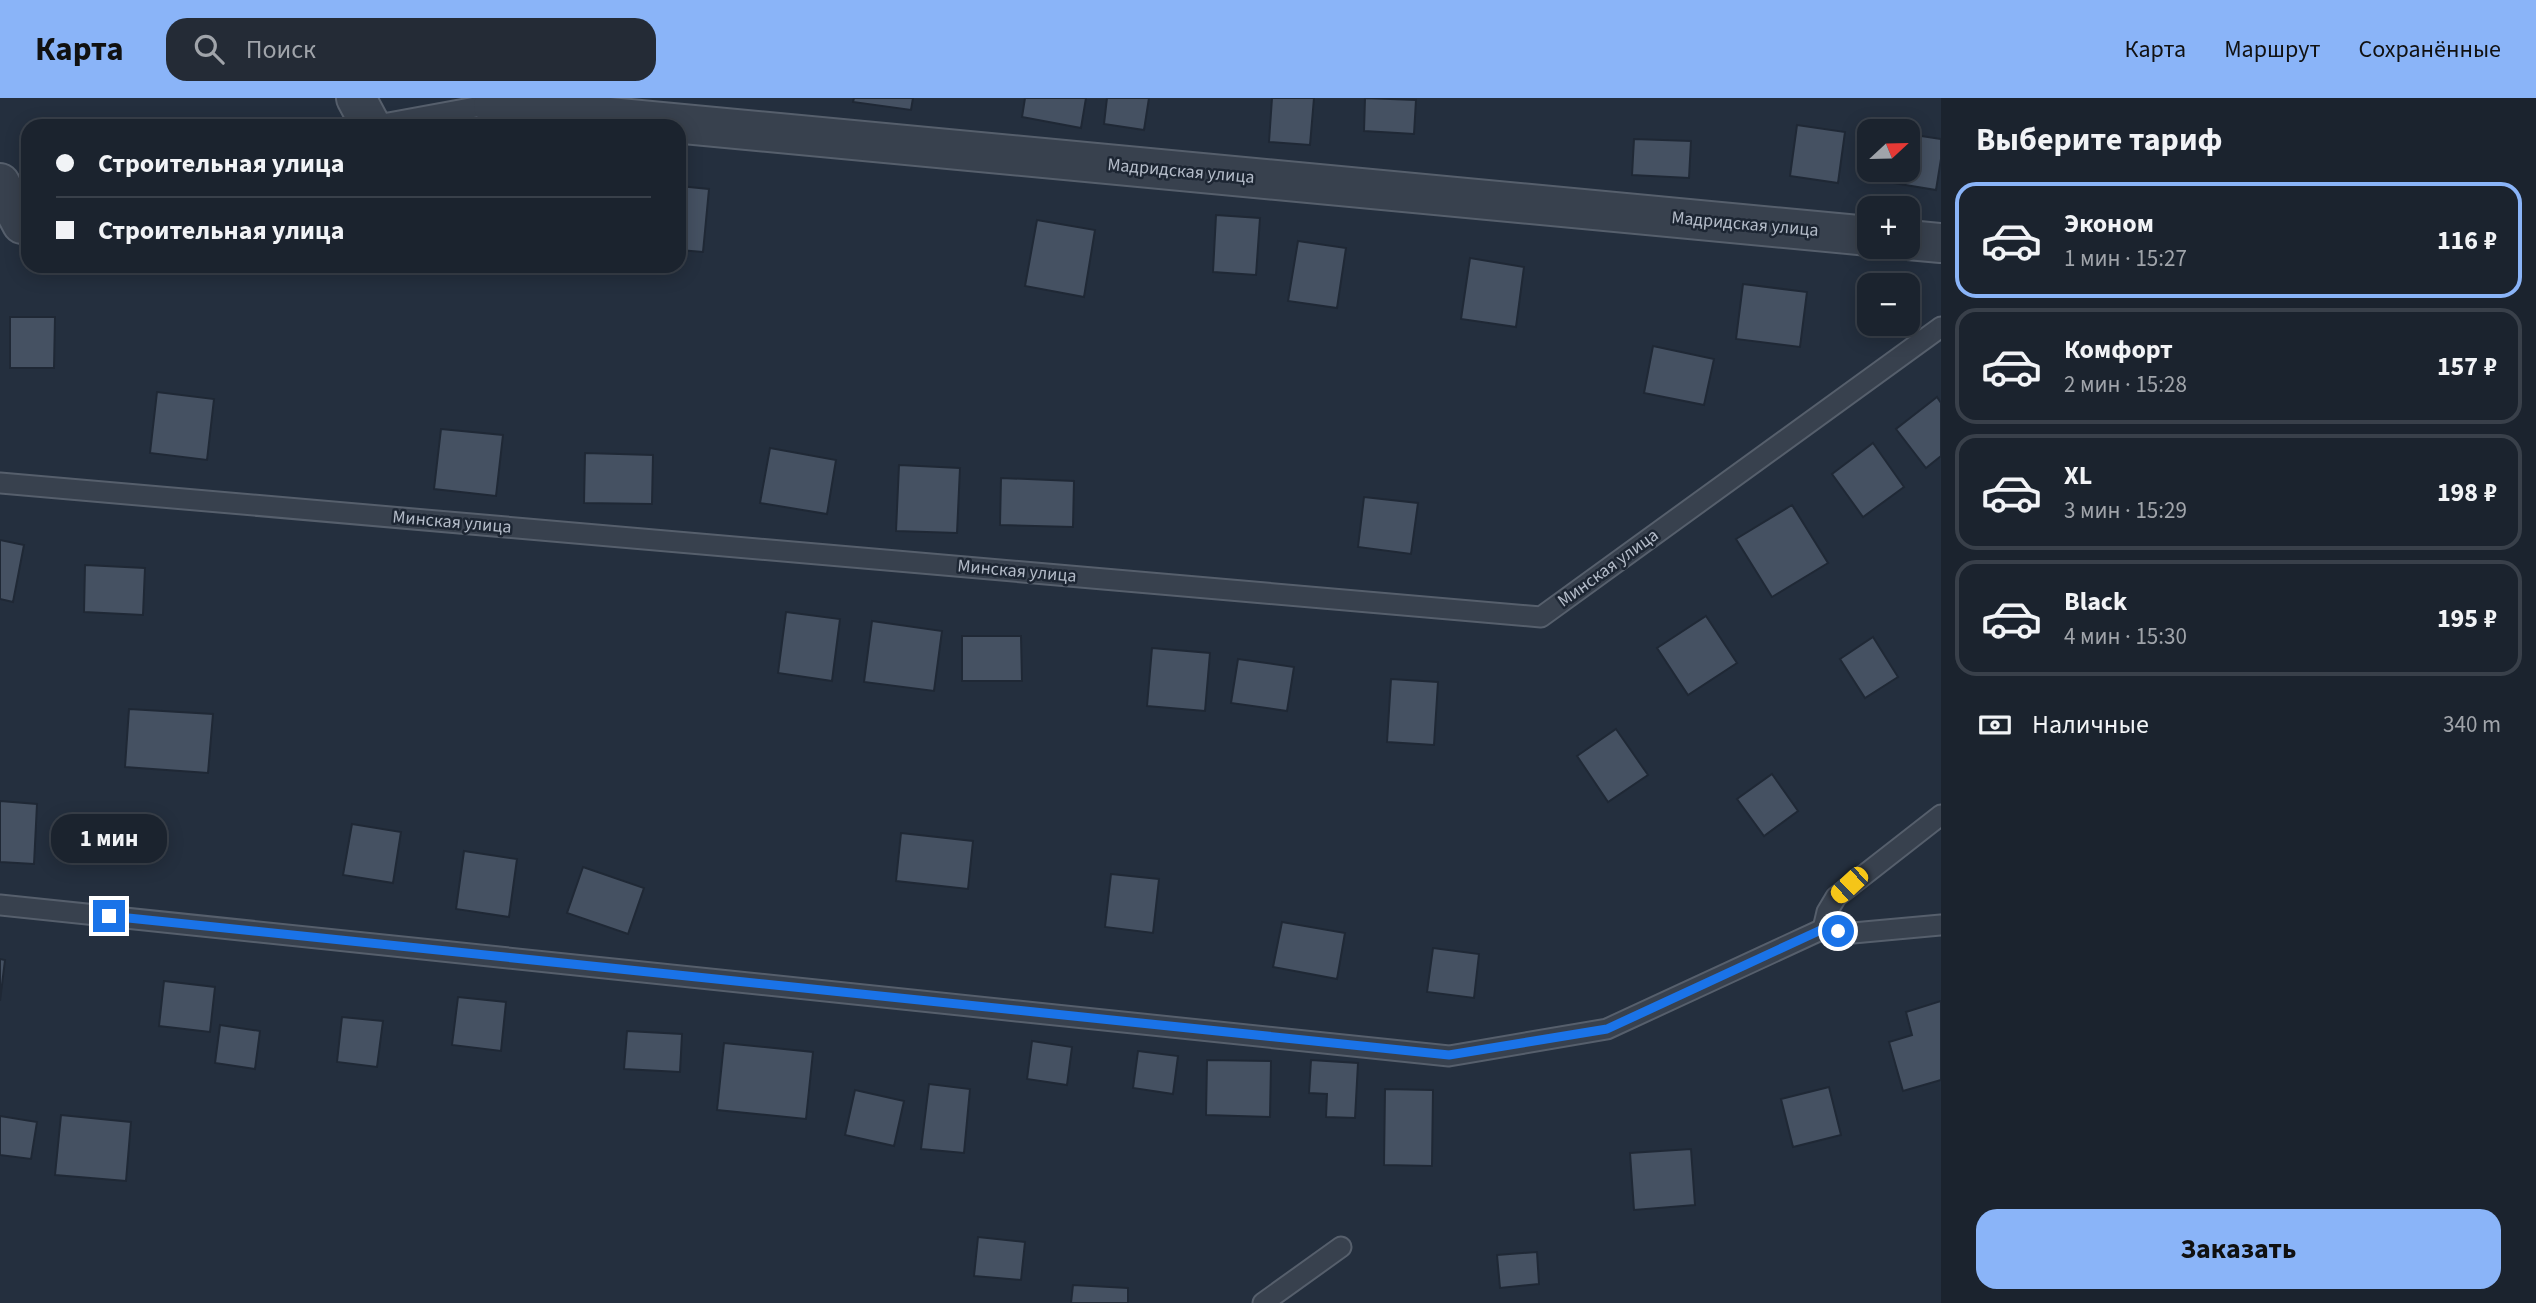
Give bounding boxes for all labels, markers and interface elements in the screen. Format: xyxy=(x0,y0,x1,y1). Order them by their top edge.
search box xyxy=(166,18,656,81)
text: Карта xyxy=(35,26,124,73)
icon: search xyxy=(190,30,228,68)
text: Поиск xyxy=(246,31,316,68)
text: Карта xyxy=(2125,32,2186,67)
text: Маршрут xyxy=(2224,32,2320,67)
text: Сохранённые xyxy=(2358,32,2501,67)
text: Выберите тариф xyxy=(1976,117,2223,163)
north arrow xyxy=(1857,119,1920,182)
map controls xyxy=(1857,119,1920,336)
text: Строительная улица xyxy=(98,145,344,182)
street label: Мадридская улица xyxy=(1106,152,1256,190)
button: + xyxy=(1857,196,1920,259)
street label: Мадридская улица xyxy=(1670,205,1820,243)
text: Эконом xyxy=(2064,205,2154,242)
icon: car xyxy=(1980,209,2043,272)
text: Строительная улица xyxy=(98,212,344,249)
text: 116 ₽ xyxy=(2437,222,2497,259)
text: 1 мин · 15:27 xyxy=(2064,242,2187,275)
button: − xyxy=(1857,273,1920,336)
text: Комфорт xyxy=(2064,331,2173,368)
icon: car xyxy=(1980,335,2043,398)
text: 157 ₽ xyxy=(2437,348,2497,385)
text: 2 мин · 15:28 xyxy=(2064,368,2187,401)
text: XL xyxy=(2064,457,2092,494)
icon: car xyxy=(1980,461,2043,524)
text: 198 ₽ xyxy=(2437,474,2497,511)
text: 3 мин · 15:29 xyxy=(2064,494,2187,527)
street label: Минская улица xyxy=(391,504,513,540)
street label: Минская улица xyxy=(1552,523,1664,613)
street label: Минская улица xyxy=(956,553,1078,589)
text: Black xyxy=(2064,583,2127,620)
icon: car xyxy=(1980,587,2043,650)
text: 195 ₽ xyxy=(2437,600,2497,637)
text: 4 мин · 15:30 xyxy=(2064,620,2187,653)
icon: cash xyxy=(1976,706,2014,744)
text: Наличные xyxy=(2032,706,2149,743)
text: 340 m xyxy=(2443,708,2501,741)
callout: 1 мин xyxy=(51,814,167,864)
text: 1 мин xyxy=(80,822,138,855)
car xyxy=(1827,863,1872,907)
route end xyxy=(93,900,125,932)
route start xyxy=(1822,915,1854,947)
button: Заказать xyxy=(1976,1209,2501,1289)

